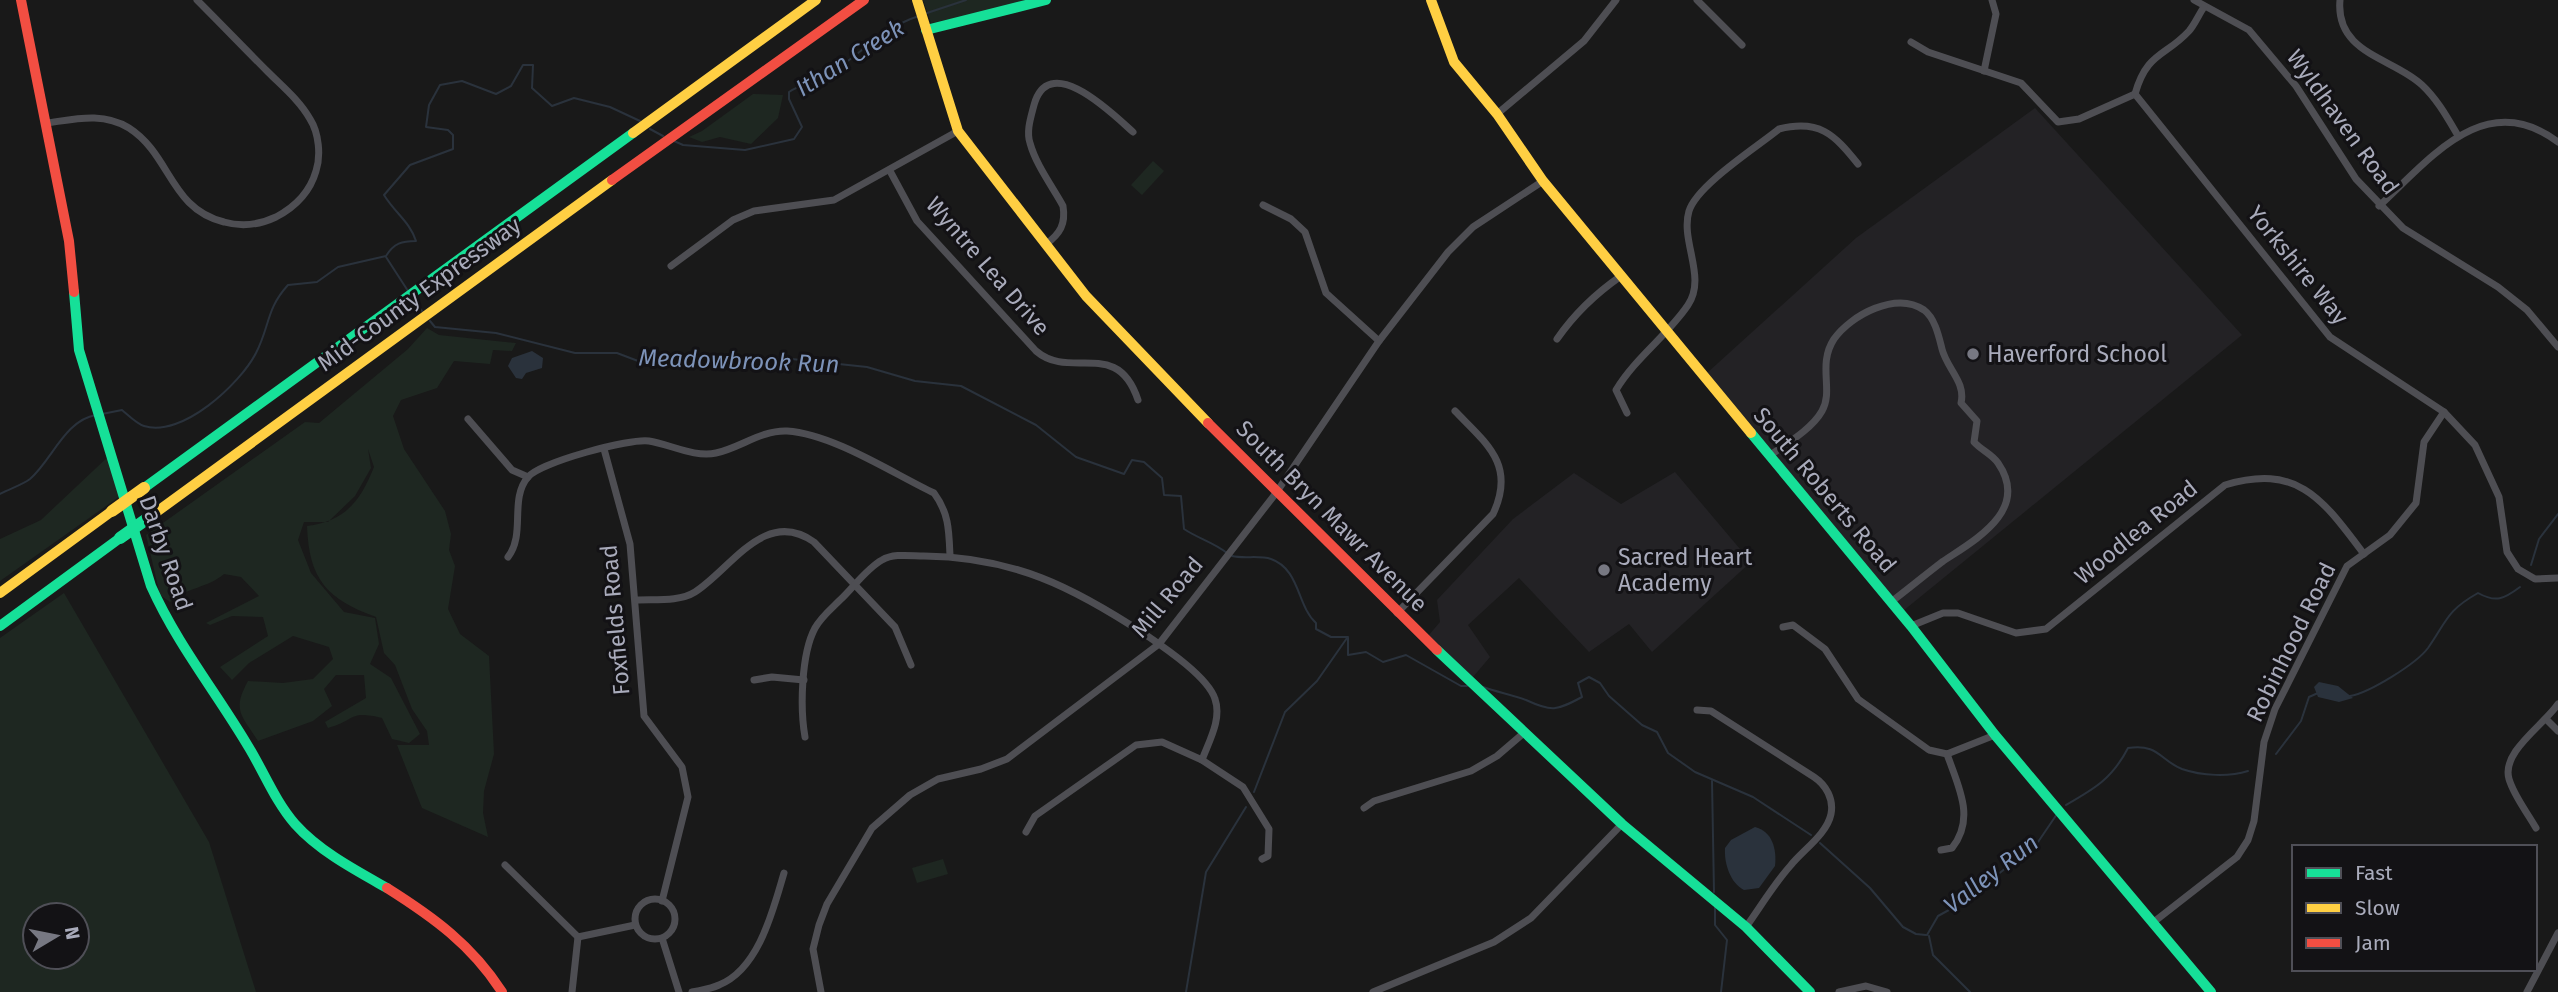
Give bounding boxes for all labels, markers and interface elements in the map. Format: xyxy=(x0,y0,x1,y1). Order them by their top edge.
water label: Ithan Creek xyxy=(791,14,909,102)
street label: Wyldhaven Road xyxy=(2281,44,2405,200)
street label: Wyntre Lea Drive xyxy=(920,191,1056,341)
street label: Yorkshire Way xyxy=(2242,200,2355,331)
street label: Mid-County Expressway xyxy=(312,210,527,377)
place label: Haverford School xyxy=(1987,340,2167,368)
water label: Meadowbrook Run xyxy=(638,344,840,378)
marker: Haverford School xyxy=(1965,346,1981,362)
street label: South Roberts Road xyxy=(1748,402,1902,578)
street label: South Bryn Mawr Avenue xyxy=(1231,415,1433,617)
street label: Woodlea Road xyxy=(2069,474,2203,590)
street label: Darby Road xyxy=(133,492,199,614)
place label: Sacred Heart Academy xyxy=(1618,543,1753,597)
street label: Foxfields Road xyxy=(594,544,636,696)
street label: Mill Road xyxy=(1125,551,1209,643)
street label: Robinhood Road xyxy=(2240,558,2342,726)
marker: Sacred Heart Academy xyxy=(1596,562,1612,578)
water label: Valley Run xyxy=(1938,828,2044,920)
legend xyxy=(2292,845,2537,971)
text: Fast xyxy=(2355,860,2393,886)
text: Slow xyxy=(2355,895,2400,921)
north arrow xyxy=(21,901,91,971)
text: N xyxy=(60,925,85,941)
text: Jam xyxy=(2355,930,2391,956)

